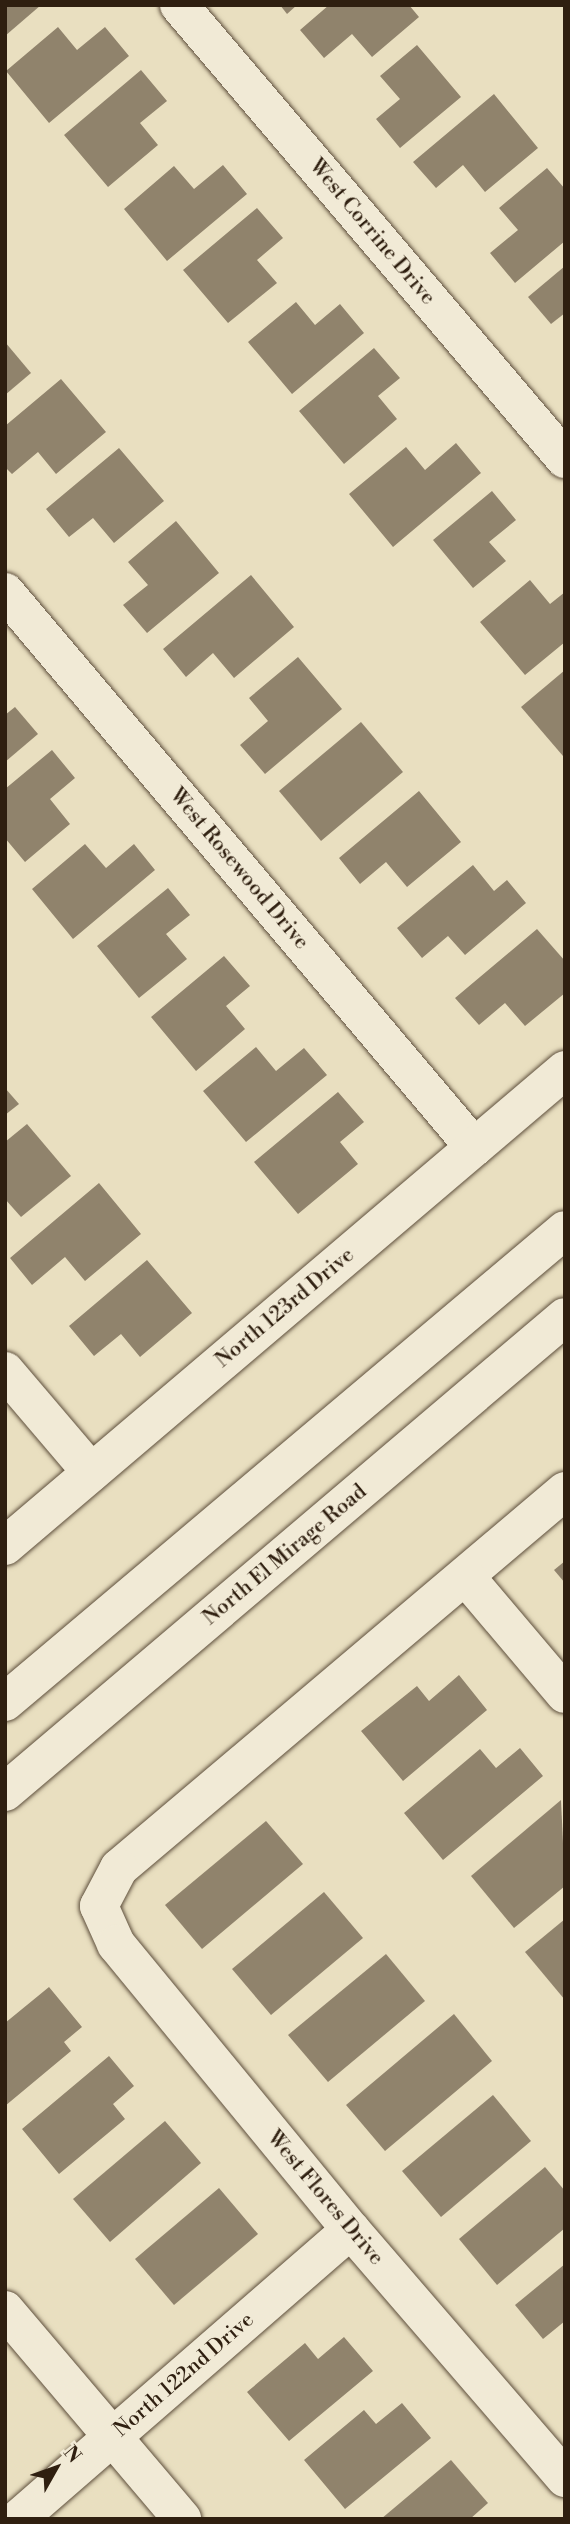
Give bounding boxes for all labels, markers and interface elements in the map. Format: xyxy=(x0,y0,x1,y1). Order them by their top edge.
street label: West Corrine Drive xyxy=(304,154,440,310)
street label: West Rosewood Drive xyxy=(164,783,314,955)
street label: North 123rd Drive xyxy=(211,1243,359,1373)
street label: North El Mirage Road xyxy=(198,1479,372,1631)
street label: West Flores Drive xyxy=(261,2126,389,2270)
street label: North 122nd Drive xyxy=(109,2307,259,2443)
north arrow xyxy=(21,2433,91,2503)
text: N xyxy=(58,2441,86,2468)

